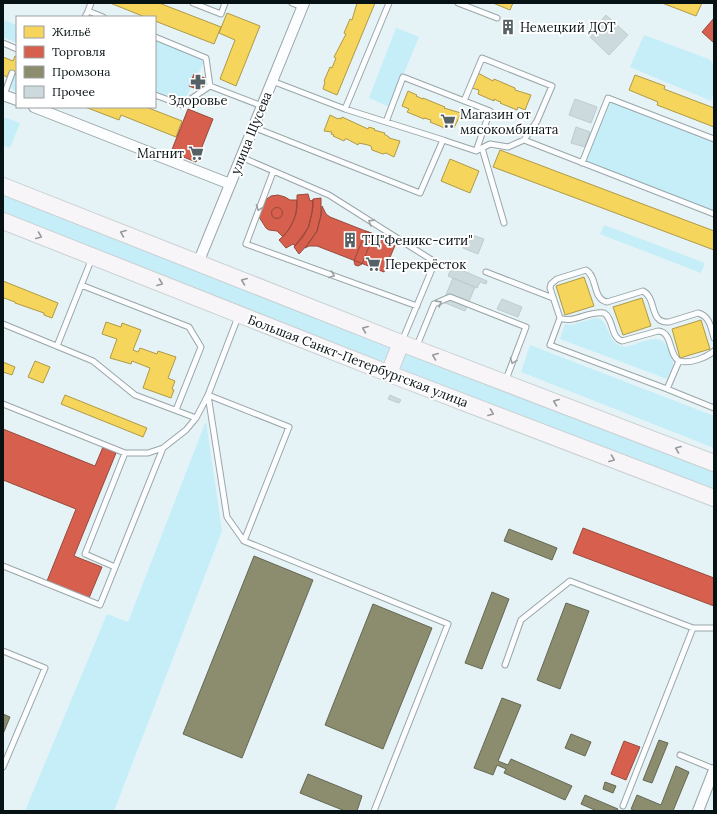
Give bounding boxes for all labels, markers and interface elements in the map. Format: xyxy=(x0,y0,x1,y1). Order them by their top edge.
legend xyxy=(16,16,156,108)
building icon: Немецкий ДОТ xyxy=(499,18,517,36)
place label: Немецкий ДОТ xyxy=(520,19,616,36)
text: Жильё xyxy=(52,24,91,39)
text: Торговля xyxy=(52,44,105,59)
text: Промзона xyxy=(52,64,110,79)
pharmacy icon: Здоровье xyxy=(189,73,207,91)
text: Прочее xyxy=(52,84,95,99)
street label: улица Щусева xyxy=(227,89,275,177)
place label: Здоровье xyxy=(168,92,228,109)
place label: Магазин от мясокомбината xyxy=(460,106,559,138)
supermarket icon: Магазин от мясокомбината xyxy=(439,112,457,130)
supermarket icon: Магнит xyxy=(187,144,205,162)
place label: Магнит xyxy=(137,145,185,162)
one-way arrow xyxy=(256,205,264,212)
one-way arrow xyxy=(368,219,375,227)
one-way arrow xyxy=(119,230,126,238)
one-way arrow xyxy=(36,231,43,239)
building icon: ТЦ"Феникс-сити" xyxy=(341,231,359,249)
place label: ТЦ"Феникс-сити" xyxy=(362,232,473,249)
supermarket icon: Перекрёсток xyxy=(364,255,382,273)
place label: Перекрёсток xyxy=(385,256,466,273)
one-way arrow xyxy=(328,271,335,279)
one-way arrow xyxy=(240,278,247,286)
one-way arrow xyxy=(157,279,164,287)
one-way arrow xyxy=(435,300,442,307)
street label: Большая Санкт-Петербургская улица xyxy=(245,311,471,411)
one-way arrow xyxy=(361,326,369,334)
one-way arrow xyxy=(431,352,438,360)
one-way arrow xyxy=(509,357,517,364)
one-way arrow xyxy=(553,399,560,407)
one-way arrow xyxy=(487,408,494,416)
one-way arrow xyxy=(674,445,681,453)
one-way arrow xyxy=(609,455,616,463)

